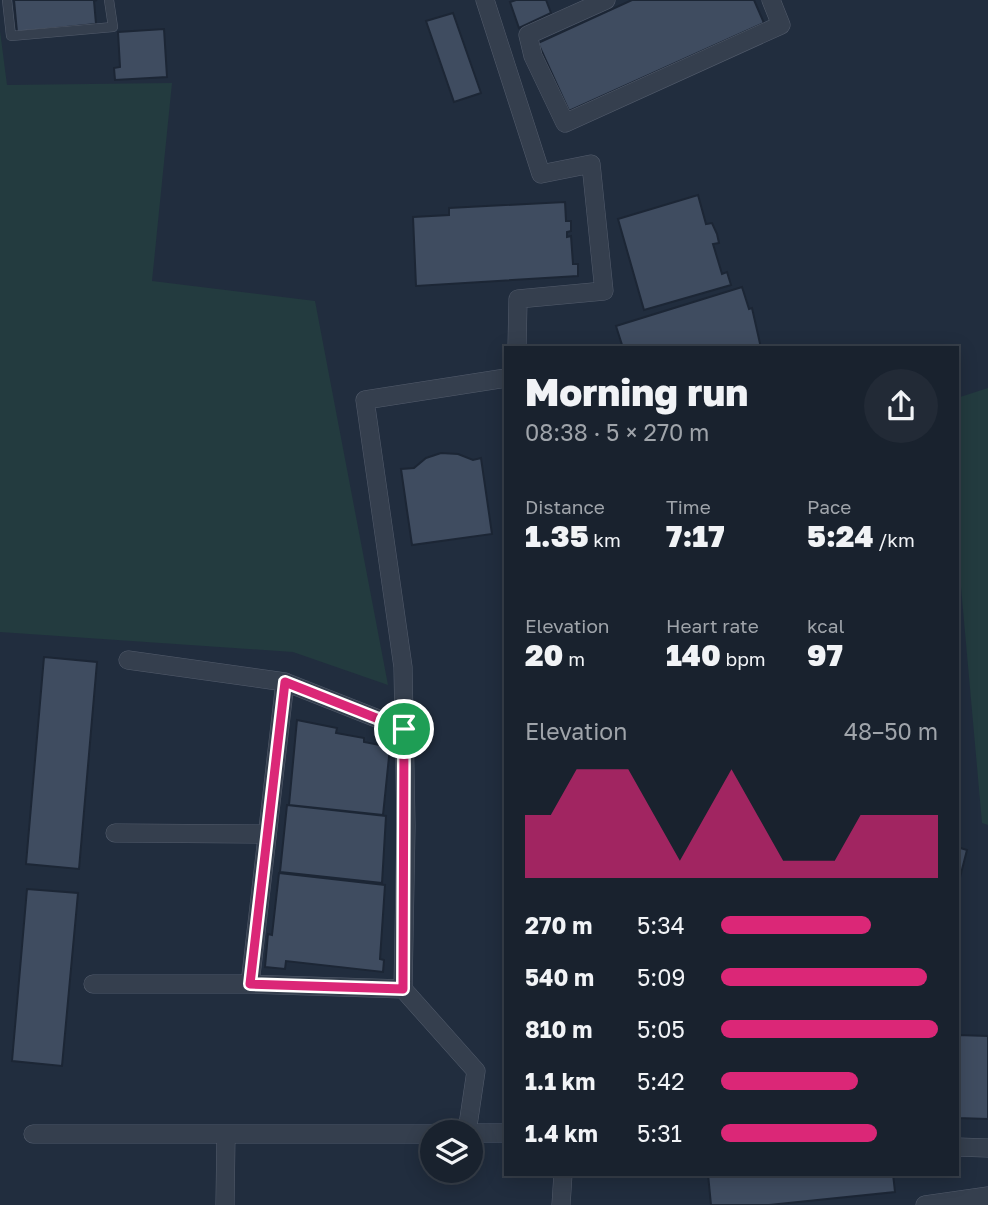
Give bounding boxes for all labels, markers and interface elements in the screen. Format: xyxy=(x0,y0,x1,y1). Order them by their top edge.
text: Morning run xyxy=(525,369,748,414)
button: share xyxy=(864,369,938,443)
text: 08:38 · 5 × 270 m xyxy=(525,418,709,446)
text: Distance xyxy=(525,495,605,518)
text: Time xyxy=(666,495,711,518)
text: Pace xyxy=(807,495,851,518)
text: 1.35 xyxy=(525,518,589,554)
text: 7:17 xyxy=(666,518,725,554)
text: 5:24 xyxy=(807,518,873,554)
text: km xyxy=(589,528,621,551)
text: /km xyxy=(873,528,915,551)
text: Elevation xyxy=(525,614,610,637)
text: Heart rate xyxy=(666,614,759,637)
text: kcal xyxy=(807,614,845,637)
text: 20 xyxy=(525,637,563,673)
text: 140 xyxy=(666,637,721,673)
text: 97 xyxy=(807,637,843,673)
text: m xyxy=(563,647,585,670)
text: bpm xyxy=(721,647,766,670)
pin xyxy=(374,699,434,759)
icon: arrive xyxy=(385,710,423,748)
text: Elevation xyxy=(525,717,627,745)
text: 48–50 m xyxy=(844,717,938,745)
text: 270 m xyxy=(525,911,592,939)
text: 5:34 xyxy=(637,911,685,939)
text: 540 m xyxy=(525,963,594,991)
text: 5:09 xyxy=(637,963,685,991)
text: 810 m xyxy=(525,1015,592,1043)
text: 5:05 xyxy=(637,1015,685,1043)
text: 1.1 km xyxy=(525,1067,595,1095)
text: 5:42 xyxy=(637,1067,685,1095)
text: 1.4 km xyxy=(525,1119,598,1147)
text: 5:31 xyxy=(637,1119,682,1147)
map controls xyxy=(420,1120,483,1183)
button: layers xyxy=(420,1120,483,1183)

